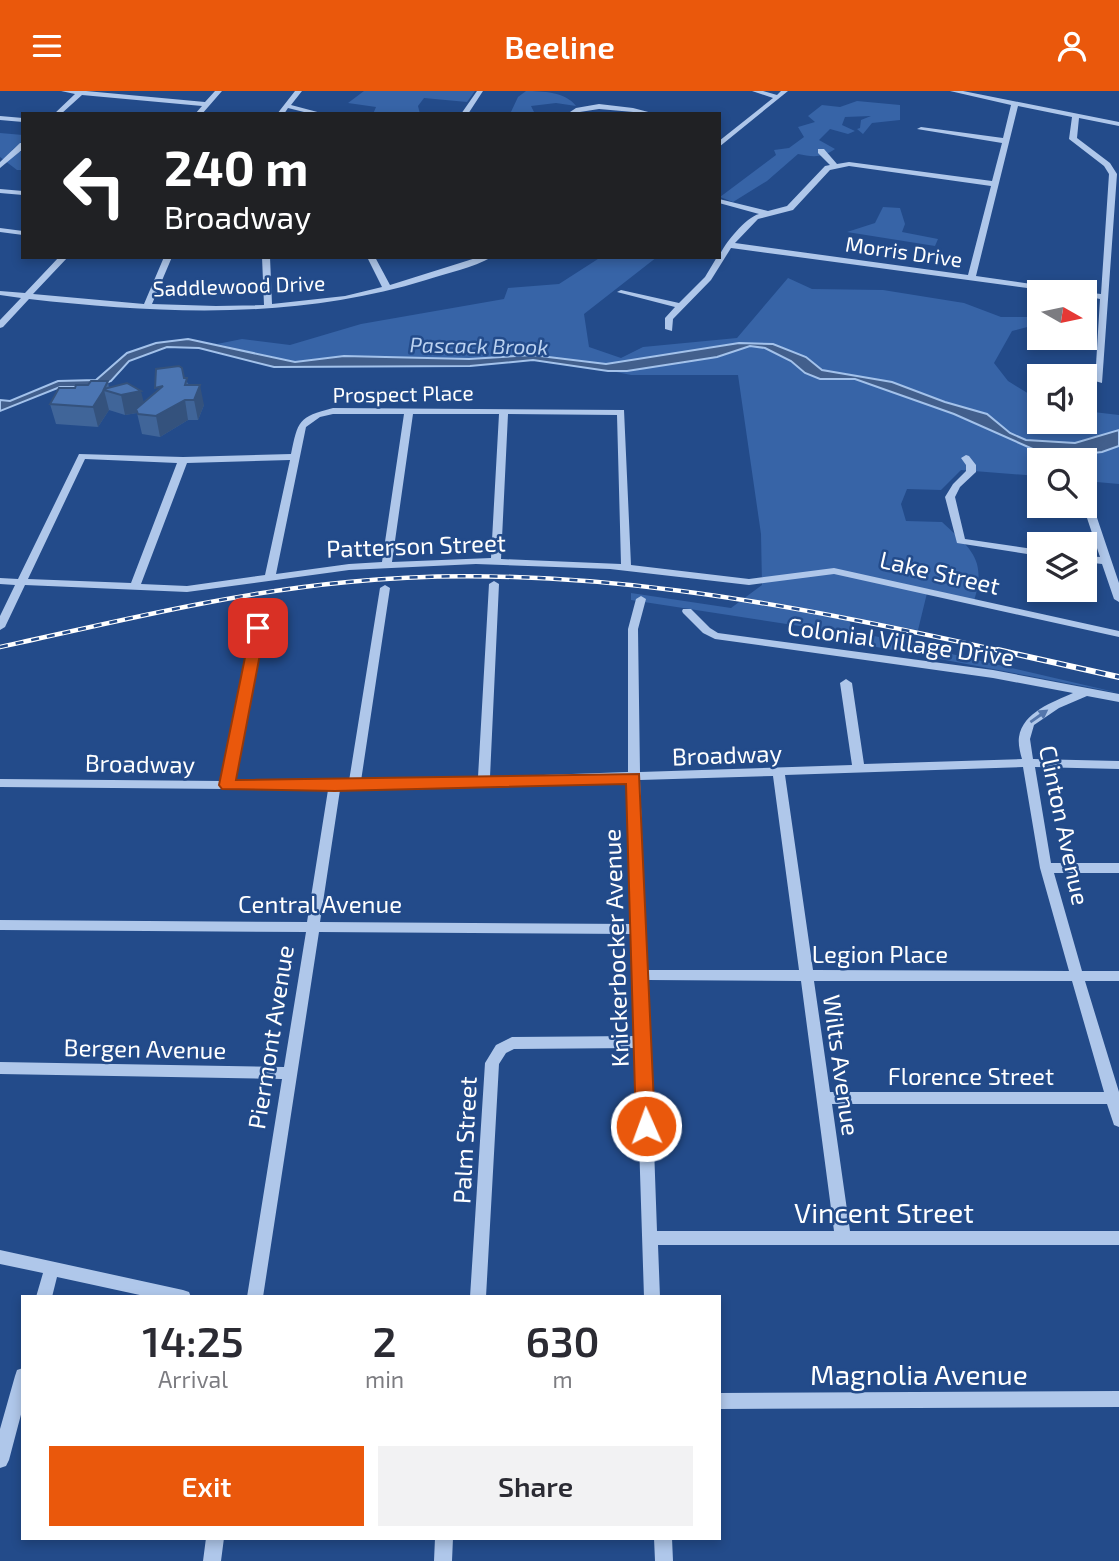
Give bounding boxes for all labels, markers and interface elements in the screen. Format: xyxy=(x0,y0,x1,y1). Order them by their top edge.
icon: menu xyxy=(28,27,66,65)
text: Beeline xyxy=(504,27,615,65)
icon: person xyxy=(1053,27,1091,65)
text: 240 m xyxy=(164,137,308,196)
icon: left xyxy=(49,140,140,231)
text: Broadway xyxy=(164,197,311,235)
street label: Morris Drive xyxy=(844,230,964,272)
street label: Saddlewood Drive xyxy=(152,269,326,301)
north arrow xyxy=(1027,280,1097,350)
map controls xyxy=(1027,280,1097,602)
water label: Pascack Brook xyxy=(409,331,549,359)
button: sound xyxy=(1027,364,1097,434)
street label: Prospect Place xyxy=(332,379,474,407)
button: search xyxy=(1027,448,1097,518)
street label: Patterson Street xyxy=(326,527,506,563)
button: layers xyxy=(1027,532,1097,602)
street label: Lake Street xyxy=(877,544,1003,600)
pin xyxy=(228,598,288,658)
icon: arrive xyxy=(239,609,277,647)
street label: Colonial Village Drive xyxy=(786,611,1016,671)
one-way arrow xyxy=(1030,709,1048,723)
street label: Broadway xyxy=(671,738,783,770)
street label: Clinton Avenue xyxy=(1034,742,1096,908)
street label: Broadway xyxy=(85,748,196,778)
street label: Knickerbocker Avenue xyxy=(596,828,634,1068)
street label: Central Avenue xyxy=(238,889,402,918)
street label: Legion Place xyxy=(812,939,948,968)
street label: Piermont Avenue xyxy=(241,943,299,1131)
street label: Wilts Avenue xyxy=(818,993,866,1137)
street label: Bergen Avenue xyxy=(63,1032,227,1064)
street label: Florence Street xyxy=(888,1061,1054,1090)
street label: Palm Street xyxy=(446,1076,482,1204)
position arrow xyxy=(609,1089,683,1163)
street label: Vincent Street xyxy=(794,1195,974,1229)
text: 14:25 xyxy=(142,1315,244,1365)
text: 2 xyxy=(373,1315,397,1365)
text: 630 xyxy=(526,1315,600,1365)
street label: Magnolia Avenue xyxy=(810,1357,1028,1391)
text: Arrival xyxy=(158,1365,228,1393)
text: min xyxy=(365,1365,404,1393)
text: m xyxy=(553,1365,573,1393)
button: Exit xyxy=(49,1446,364,1526)
button: Share xyxy=(378,1446,693,1526)

